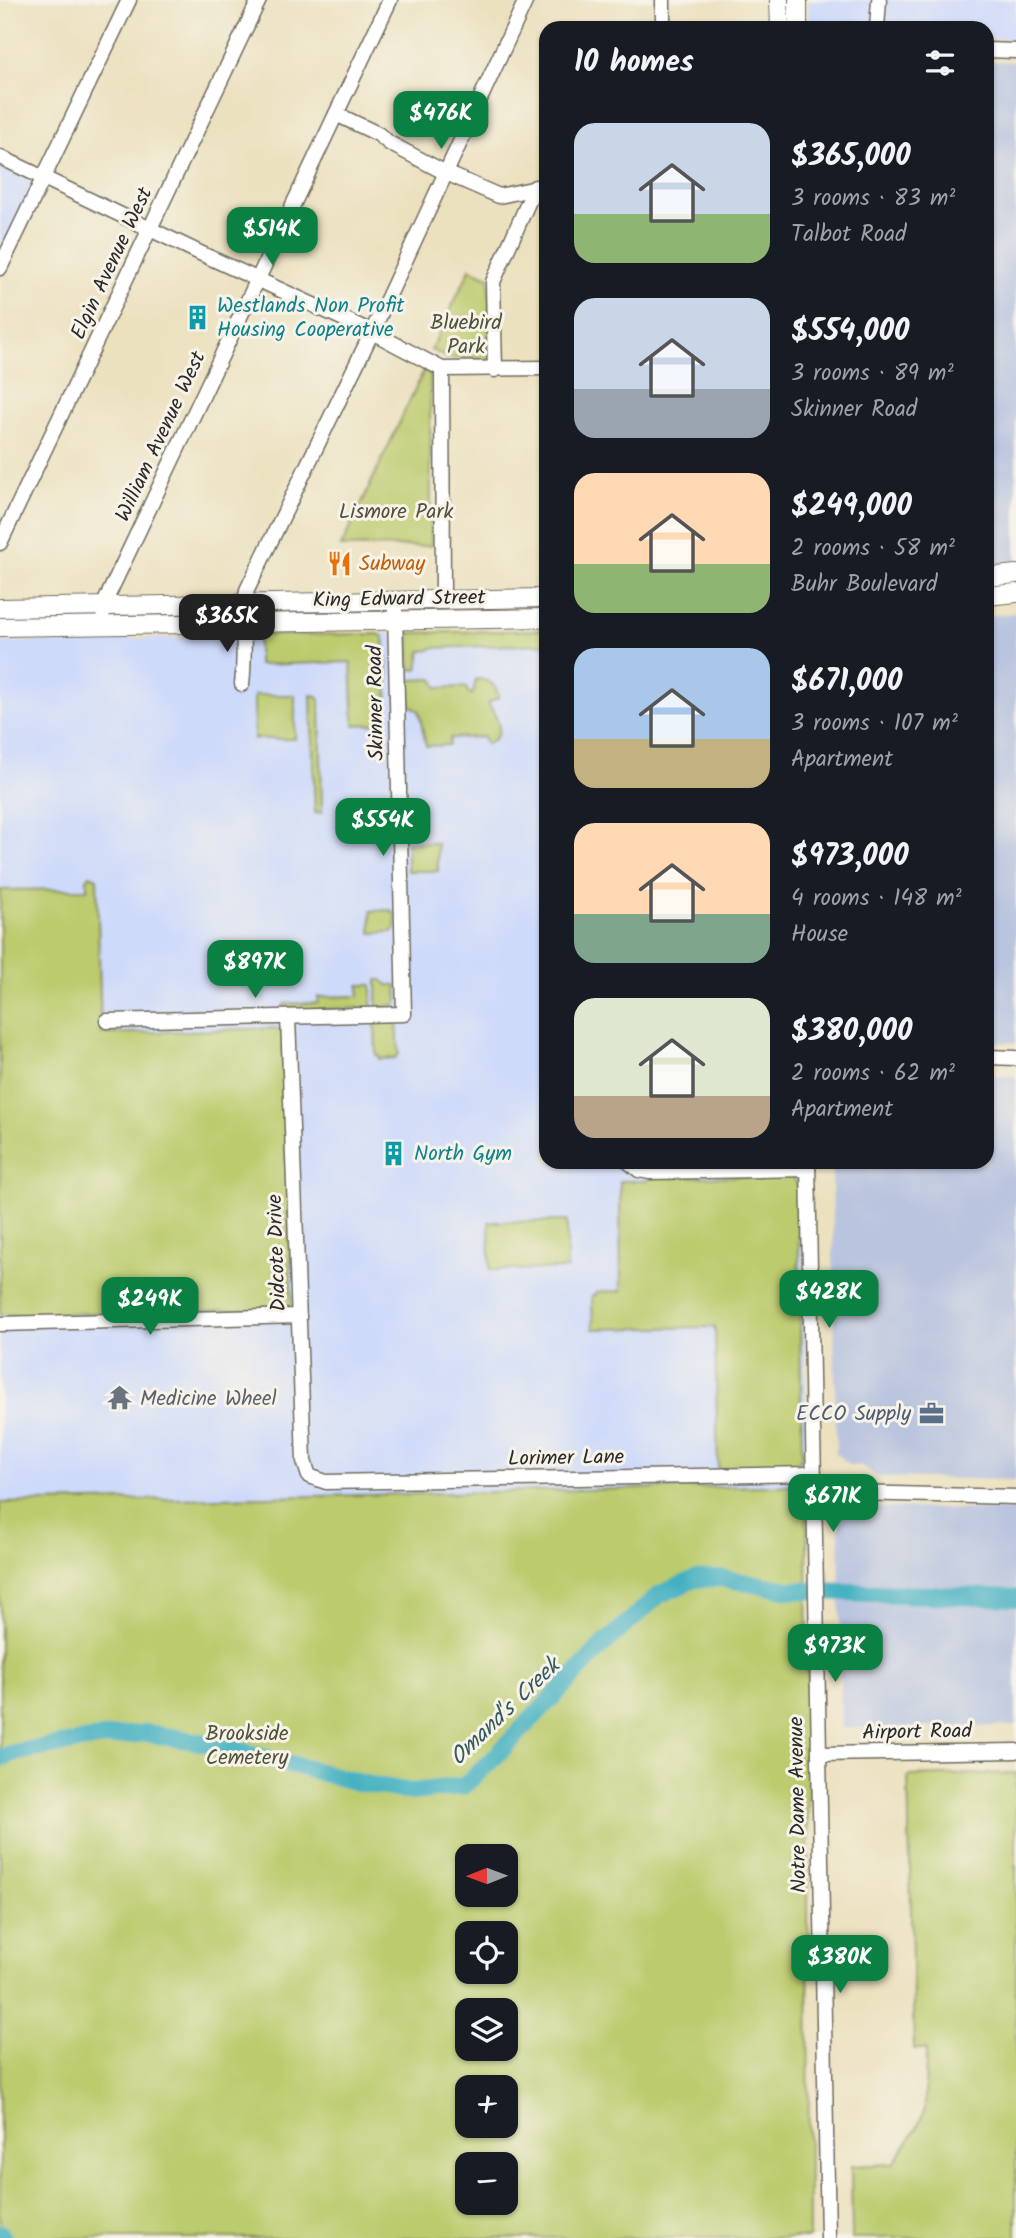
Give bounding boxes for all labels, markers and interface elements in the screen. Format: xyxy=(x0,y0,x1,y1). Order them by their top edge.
text: 10 homes xyxy=(574,39,694,87)
icon: filters xyxy=(921,44,959,82)
pin: $476K xyxy=(392,92,490,151)
text: $476K xyxy=(409,96,473,132)
text: $365,000 xyxy=(791,133,911,181)
icon: home xyxy=(630,151,714,235)
street label: Elgin Avenue West xyxy=(62,181,163,345)
text: 3 rooms · 83 m² xyxy=(791,181,955,217)
pin: $514K xyxy=(223,208,321,267)
text: $514K xyxy=(243,212,301,248)
text: Talbot Road xyxy=(791,217,906,253)
place label: Westlands Non Profit Housing Cooperative xyxy=(217,290,405,347)
building icon: Westlands Non Profit Housing Cooperative xyxy=(183,303,211,331)
park label: Bluebird Park xyxy=(430,307,502,364)
text: $554,000 xyxy=(791,308,910,356)
icon: home xyxy=(630,326,714,410)
street label: William Avenue West xyxy=(107,345,216,527)
text: 3 rooms · 89 m² xyxy=(791,356,954,392)
text: Skinner Road xyxy=(791,392,917,428)
text: $249,000 xyxy=(791,483,912,531)
park label: Lismore Park xyxy=(339,496,453,529)
icon: home xyxy=(630,501,714,585)
text: 2 rooms · 58 m² xyxy=(791,531,955,567)
place label: Subway xyxy=(359,548,425,581)
restaurant icon: Subway xyxy=(325,549,353,577)
text: Buhr Boulevard xyxy=(791,567,938,603)
street label: King Edward Street xyxy=(312,581,487,618)
pin: $365K xyxy=(178,594,276,654)
text: $365K xyxy=(195,599,259,635)
street label: Skinner Road xyxy=(359,645,394,761)
text: $671,000 xyxy=(791,658,902,706)
icon: home xyxy=(630,676,714,760)
text: 3 rooms · 107 m² xyxy=(791,706,958,742)
text: Apartment xyxy=(791,742,893,778)
pin: $554K xyxy=(334,798,432,858)
text: $554K xyxy=(351,803,415,839)
text: $973,000 xyxy=(791,833,909,881)
icon: home xyxy=(630,851,714,935)
text: 4 rooms · 148 m² xyxy=(791,881,962,917)
text: House xyxy=(791,917,848,953)
pin: $897K xyxy=(206,940,304,1000)
text: $897K xyxy=(223,945,287,981)
text: $380,000 xyxy=(791,1008,912,1056)
icon: home xyxy=(630,1026,714,1110)
text: 2 rooms · 62 m² xyxy=(791,1056,955,1092)
text: Apartment xyxy=(791,1092,893,1128)
place label: North Gym xyxy=(414,1138,512,1171)
building icon: North Gym xyxy=(380,1139,408,1167)
street label: Didcote Drive xyxy=(259,1193,296,1312)
pin: $428K xyxy=(780,1270,878,1330)
text: $428K xyxy=(796,1275,862,1311)
pin: $249K xyxy=(101,1278,199,1337)
text: $249K xyxy=(117,1282,183,1318)
place label: Medicine Wheel xyxy=(140,1383,277,1416)
temple icon: Medicine Wheel xyxy=(106,1384,134,1412)
place label: ECCO Supply xyxy=(796,1398,911,1431)
office icon: ECCO Supply xyxy=(917,1399,945,1427)
street label: Lorimer Lane xyxy=(508,1441,625,1476)
pin: $671K xyxy=(784,1474,882,1534)
text: $671K xyxy=(804,1479,862,1515)
pin: $973K xyxy=(786,1624,884,1684)
text: $973K xyxy=(804,1629,866,1665)
water label: Omand's Creek xyxy=(442,1648,571,1775)
street label: Airport Road xyxy=(862,1715,973,1750)
street label: Notre Dame Avenue xyxy=(780,1716,817,1893)
park label: Brookside Cemetery xyxy=(205,1718,289,1775)
north arrow xyxy=(455,1844,518,1908)
map controls xyxy=(455,1844,518,2215)
button: locate xyxy=(455,1921,518,1984)
pin: $380K xyxy=(791,1936,889,1995)
text: $380K xyxy=(807,1940,873,1976)
button: layers xyxy=(455,1998,518,2061)
button: + xyxy=(455,2075,518,2138)
button: − xyxy=(455,2152,518,2215)

